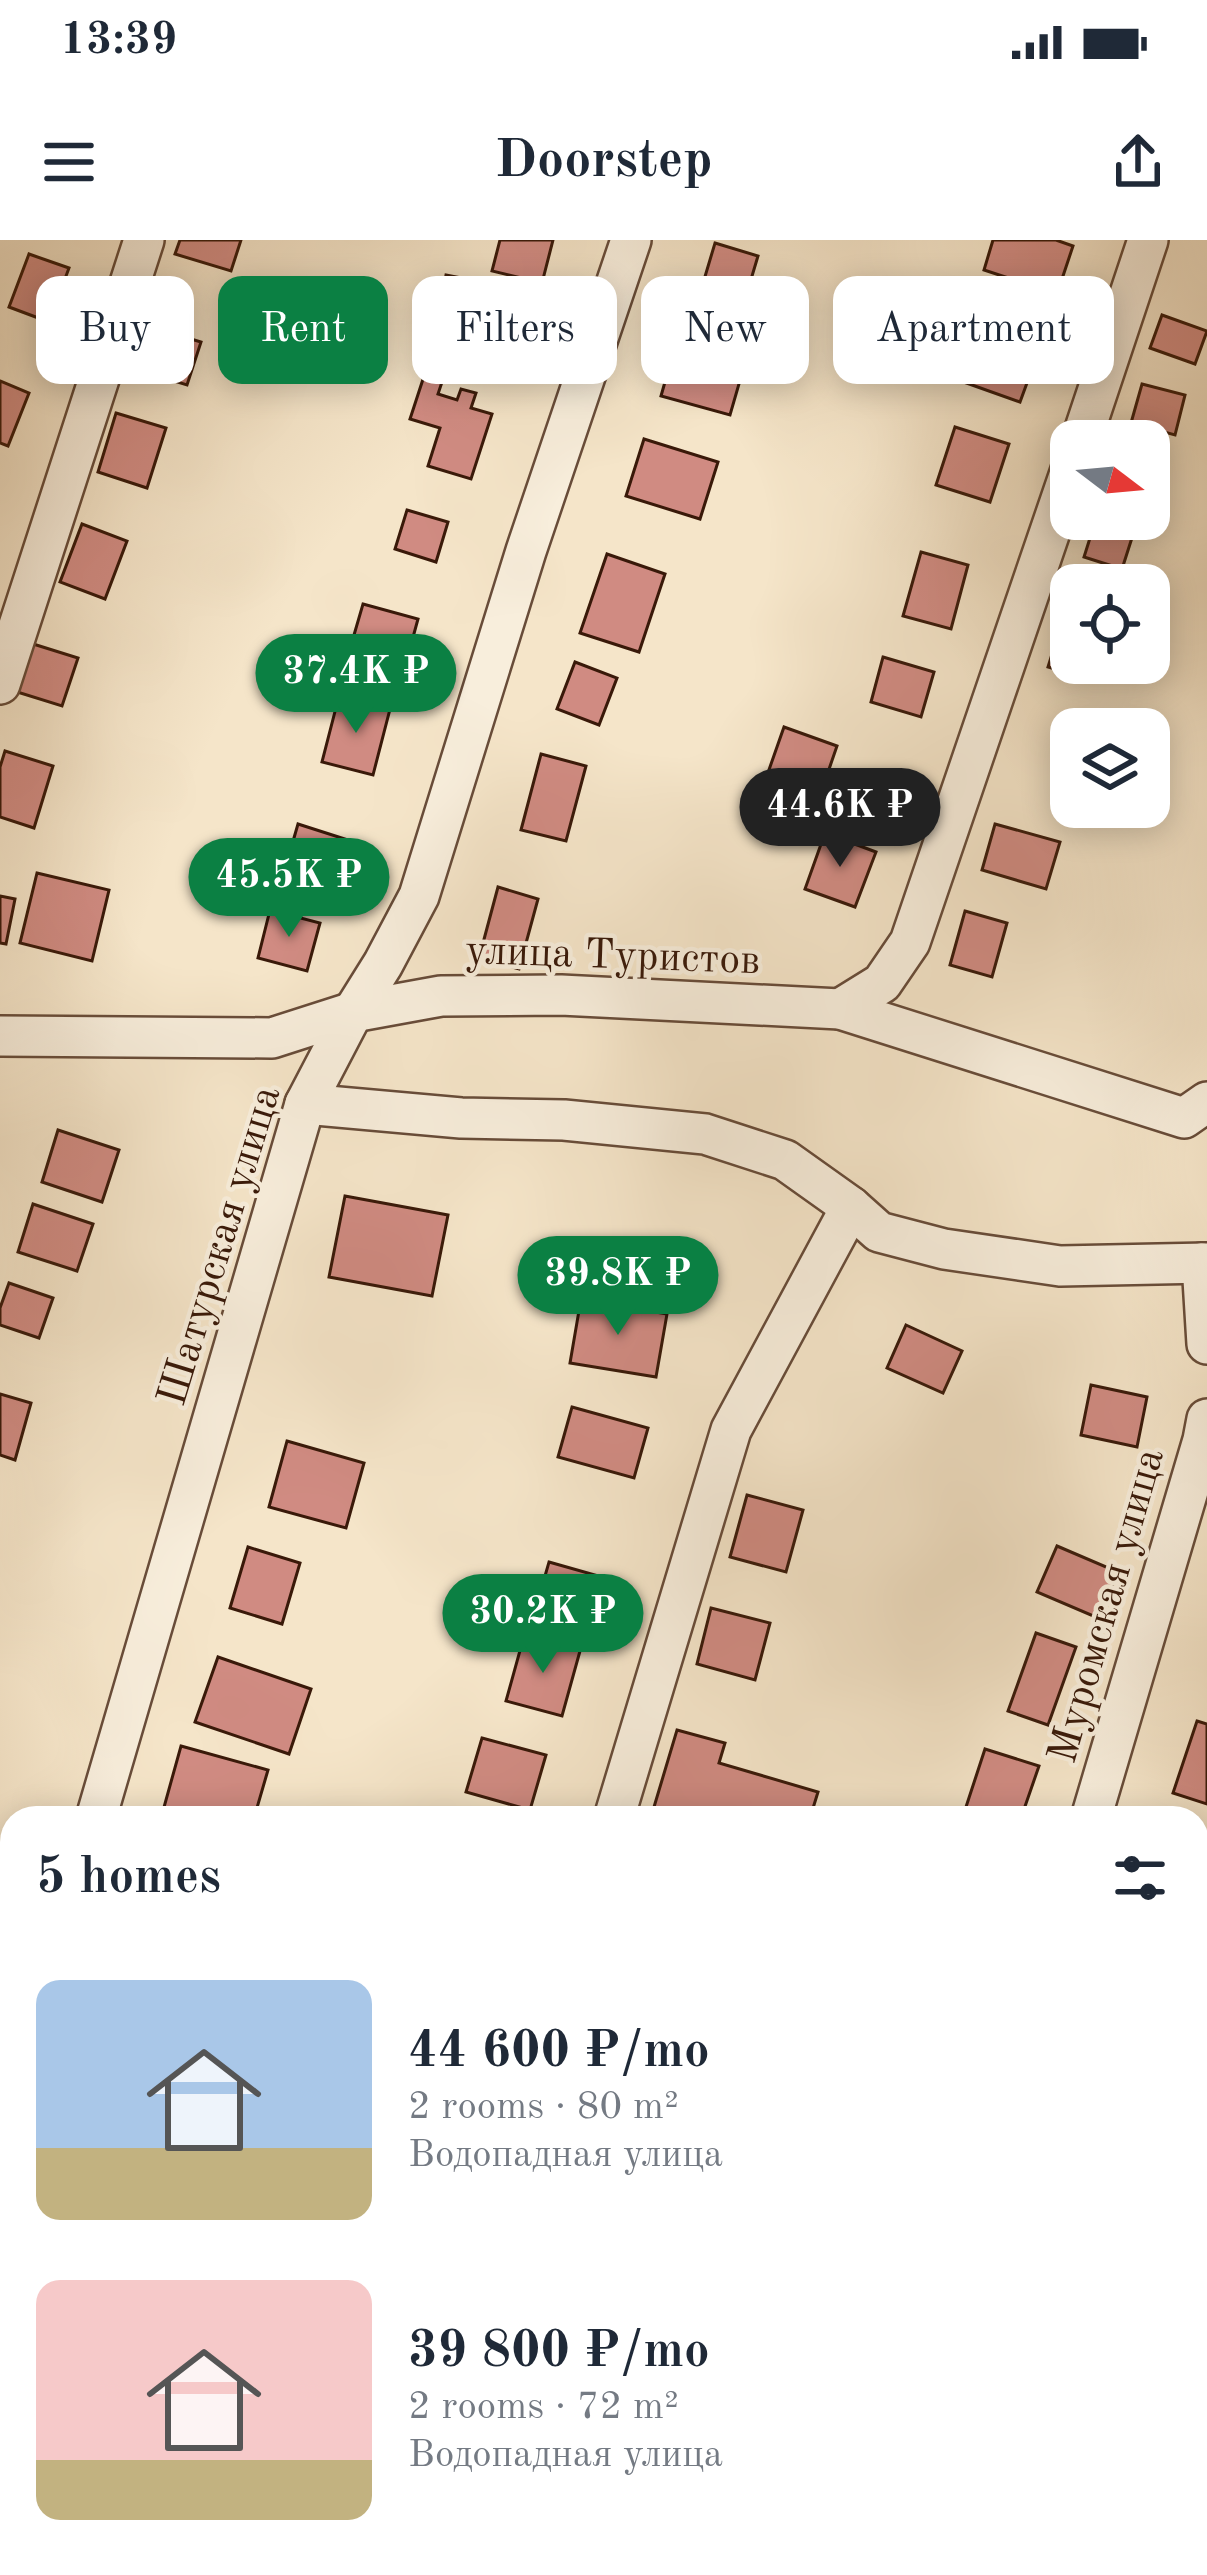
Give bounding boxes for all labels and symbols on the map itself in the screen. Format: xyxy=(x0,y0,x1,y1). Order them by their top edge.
north arrow xyxy=(1050,420,1170,540)
pin: 37.4K ₽ xyxy=(245,634,467,736)
pin: 44.6K ₽ xyxy=(729,768,951,870)
pin: 45.5K ₽ xyxy=(178,838,400,940)
street label: улица Туристов xyxy=(465,931,761,983)
street label: Шатурская улица xyxy=(152,1081,289,1411)
pin: 39.8K ₽ xyxy=(507,1236,729,1338)
street label: Муромская улица xyxy=(1043,1444,1173,1768)
pin: 30.2K ₽ xyxy=(432,1574,654,1676)

